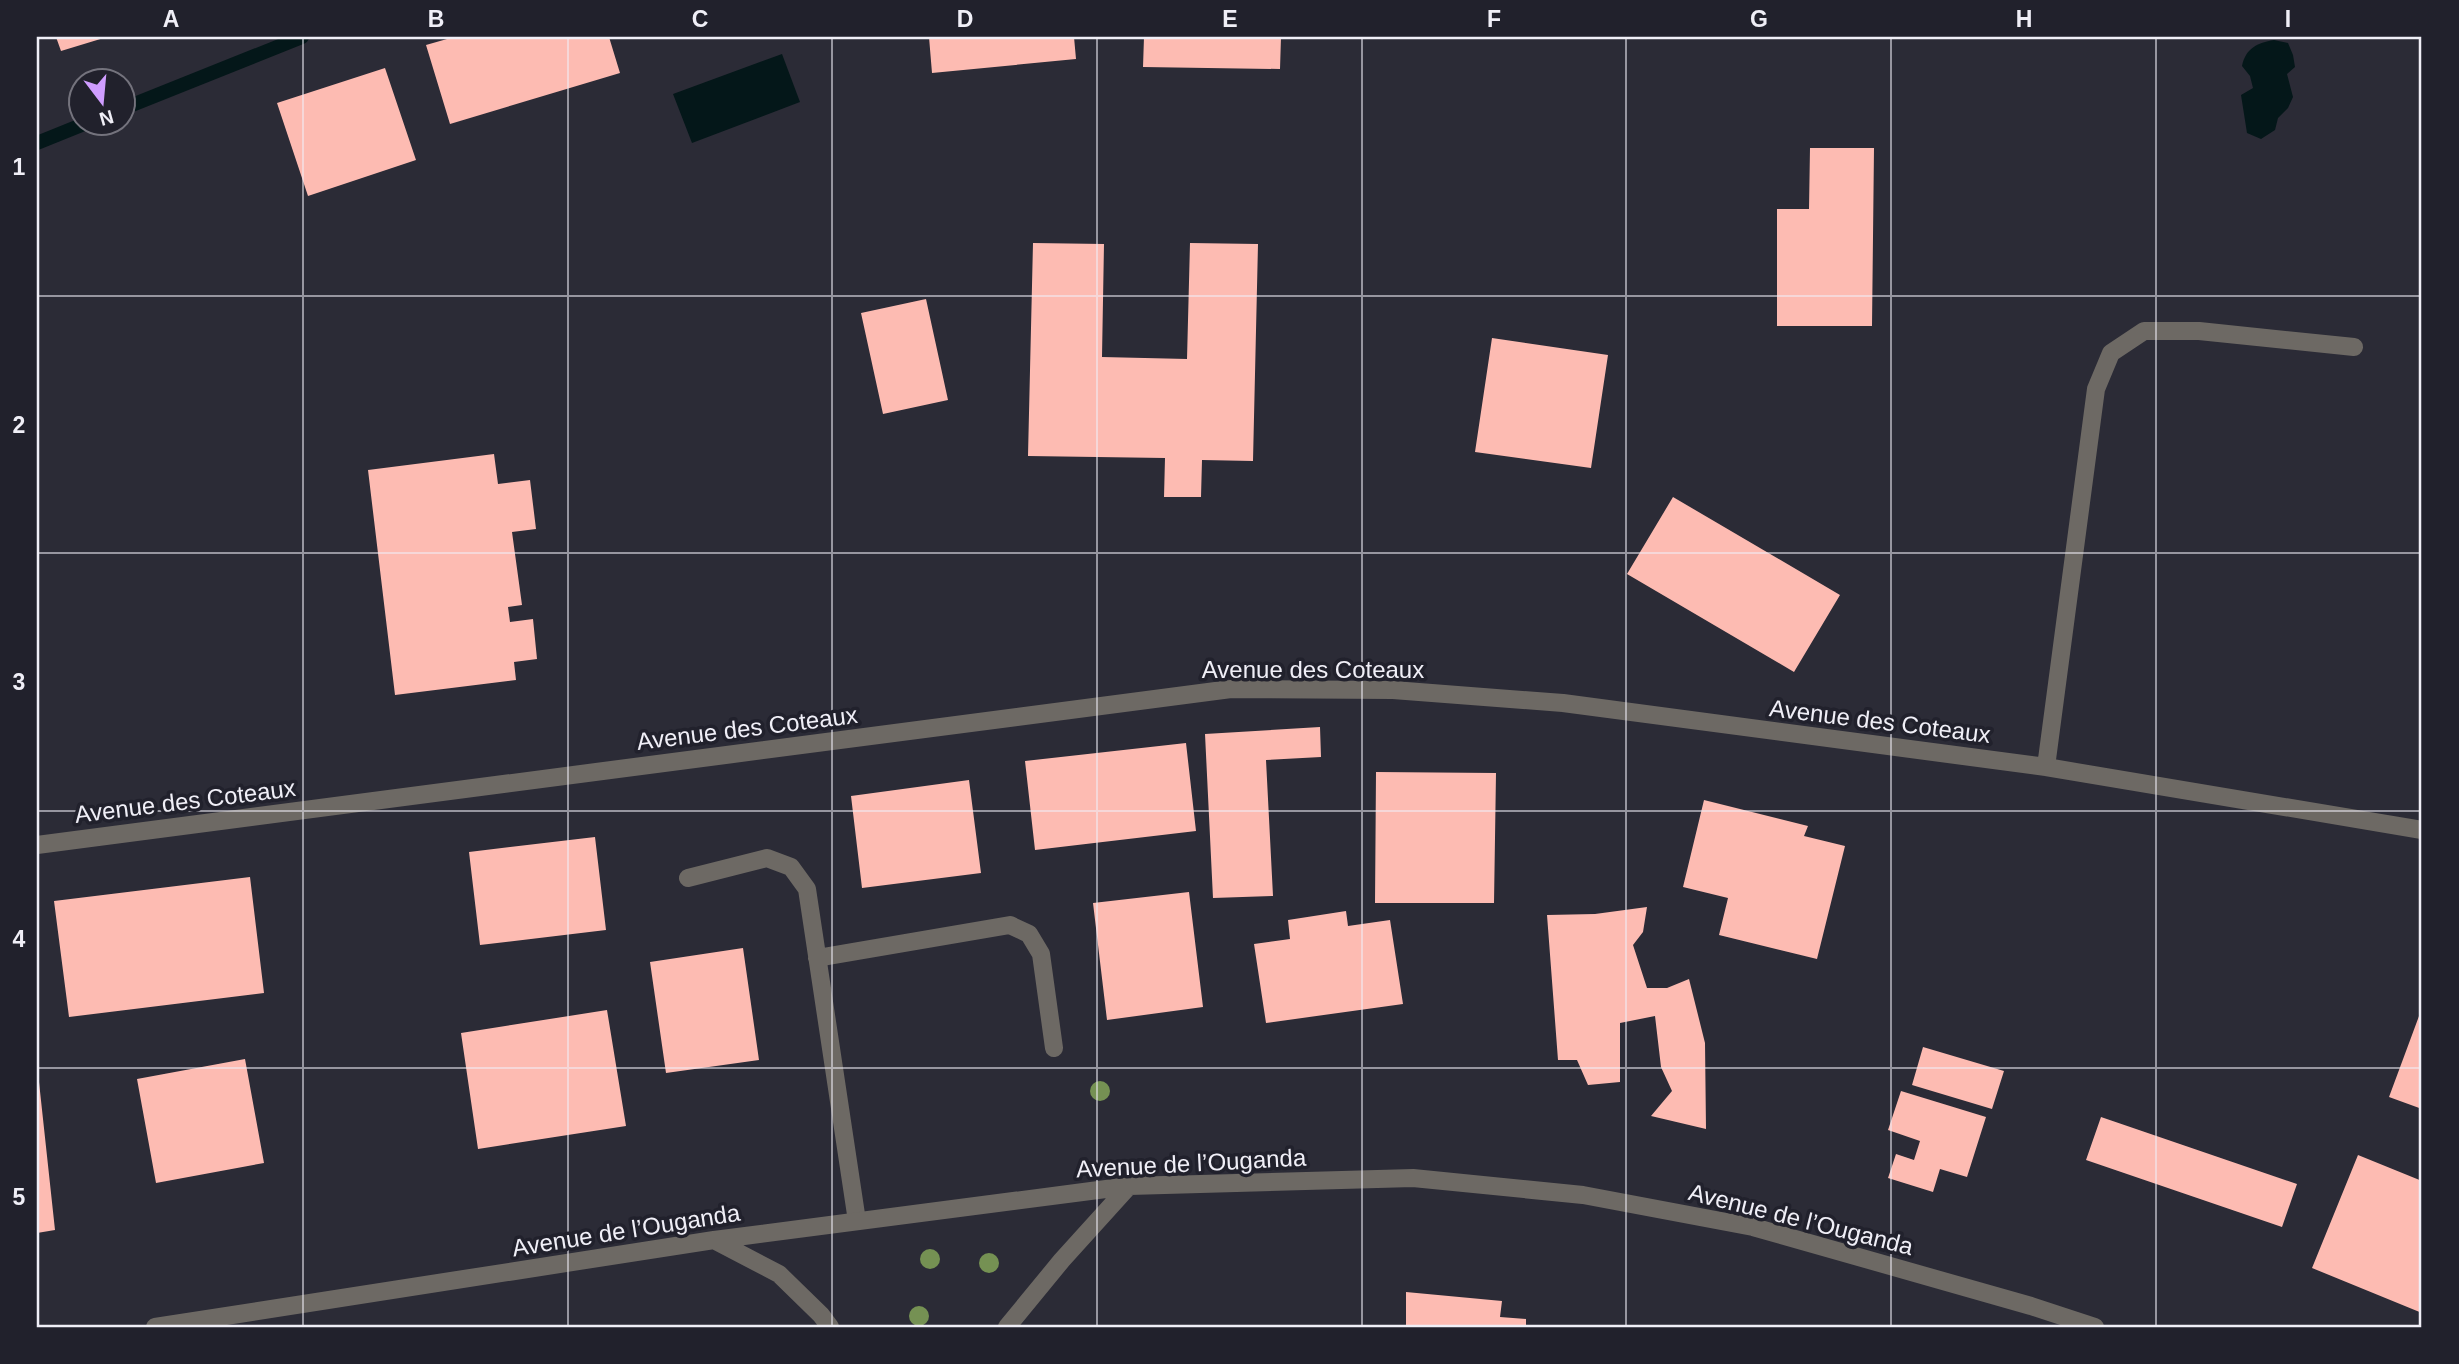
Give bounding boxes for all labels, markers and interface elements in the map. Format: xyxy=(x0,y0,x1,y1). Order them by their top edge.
text: A xyxy=(163,6,179,32)
text: B xyxy=(428,6,444,32)
text: C xyxy=(692,6,708,32)
text: D xyxy=(957,6,973,32)
text: E xyxy=(1222,6,1238,32)
text: F xyxy=(1487,6,1501,32)
text: G xyxy=(1750,6,1768,32)
text: H xyxy=(2016,6,2032,32)
text: I xyxy=(2285,6,2291,32)
north arrow xyxy=(66,66,136,136)
text: N xyxy=(97,106,116,130)
text: 1 xyxy=(13,154,26,180)
text: 2 xyxy=(13,412,25,438)
street label: Avenue des Coteaux xyxy=(1202,656,1424,683)
text: 3 xyxy=(13,669,25,695)
street label: Avenue des Coteaux xyxy=(1768,694,1992,748)
street label: Avenue des Coteaux xyxy=(635,701,859,755)
street label: Avenue des Coteaux xyxy=(73,774,297,828)
text: 4 xyxy=(13,926,26,952)
street label: Avenue de l’Ouganda xyxy=(1075,1143,1307,1183)
street label: Avenue de l’Ouganda xyxy=(1686,1178,1917,1260)
text: 5 xyxy=(13,1184,26,1210)
street label: Avenue de l’Ouganda xyxy=(510,1199,743,1261)

